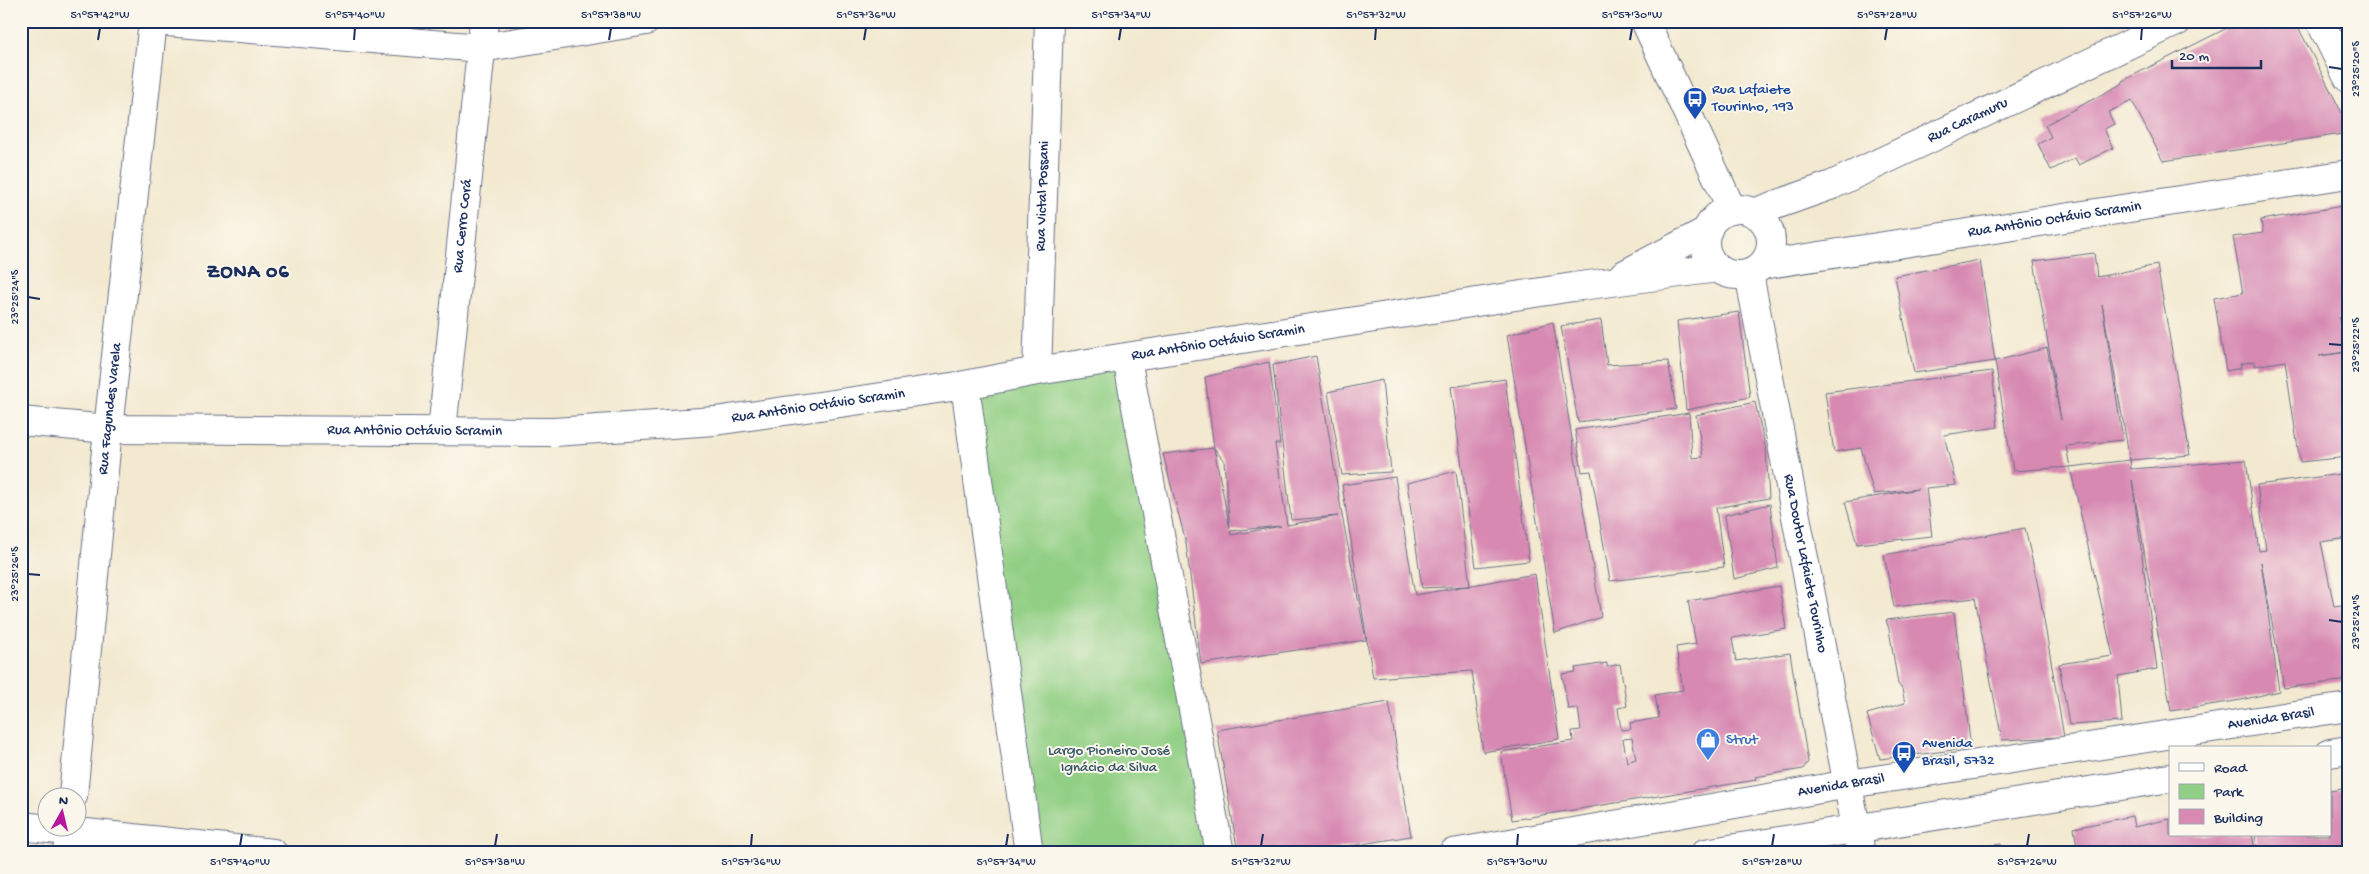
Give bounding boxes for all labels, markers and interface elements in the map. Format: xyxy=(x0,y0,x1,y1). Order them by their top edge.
text: 51°57'42"W xyxy=(71,9,129,23)
text: 51°57'40"W xyxy=(325,9,385,23)
text: 51°57'38"W xyxy=(581,9,641,23)
text: 51°57'36"W xyxy=(836,9,896,23)
text: 51°57'34"W xyxy=(1091,9,1151,23)
text: 51°57'32"W xyxy=(1346,9,1406,23)
text: 51°57'30"W xyxy=(1602,9,1662,23)
text: 51°57'28"W xyxy=(1857,9,1917,23)
text: 51°57'26"W xyxy=(2112,9,2172,23)
scale bar xyxy=(2172,38,2260,70)
text: 23°25'20"S xyxy=(2350,41,2364,97)
text: 20 m xyxy=(2179,48,2209,66)
place label: Rua Lafaiete Tourinho, 193 xyxy=(1711,81,1794,116)
bus stop icon: Rua Lafaiete Tourinho, 193 xyxy=(1682,86,1708,120)
street label: Rua Caramuru xyxy=(1925,94,2011,147)
street label: Rua Victal Possani xyxy=(1032,140,1054,252)
street label: Rua Cerro Corá xyxy=(449,178,477,274)
street label: Rua Antônio Octávio Scramin xyxy=(1967,197,2142,242)
district label: ZONA 06 xyxy=(206,262,290,285)
text: 23°25'24"S xyxy=(9,269,23,324)
text: 23°25'22"S xyxy=(2350,317,2364,373)
street label: Rua Antônio Octávio Scramin xyxy=(1130,320,1306,365)
street label: Rua Fagundes Varela xyxy=(95,341,127,476)
street label: Rua Antônio Octávio Scramin xyxy=(730,385,906,428)
street label: Rua Antônio Octávio Scramin xyxy=(327,421,502,441)
street label: Rua Doutor Lafaiete Tourinho xyxy=(1779,473,1831,655)
text: 23°25'26"S xyxy=(9,546,23,602)
text: 23°25'24"S xyxy=(2350,594,2364,649)
street label: Avenida Brasil xyxy=(2226,703,2316,734)
shop icon: Strut xyxy=(1695,727,1721,761)
place label: Strut xyxy=(1726,731,1759,749)
place label: Avenida Brasil, 5732 xyxy=(1921,735,1994,770)
bus stop icon: Avenida Brasil, 5732 xyxy=(1891,740,1917,774)
park label: Largo Pioneiro José Ignácio da Silva xyxy=(1048,742,1170,777)
legend xyxy=(2169,746,2332,836)
text: Road xyxy=(2214,760,2248,778)
street label: Avenida Brasil xyxy=(1796,770,1886,802)
text: Park xyxy=(2213,784,2244,802)
north arrow xyxy=(38,786,88,836)
text: N xyxy=(58,793,69,811)
text: Building xyxy=(2213,810,2263,828)
text: 51°57'40"W xyxy=(210,856,270,870)
text: 51°57'38"W xyxy=(465,856,525,870)
text: 51°57'36"W xyxy=(721,856,781,870)
text: 51°57'34"W xyxy=(976,856,1036,870)
text: 51°57'32"W xyxy=(1231,856,1291,870)
text: 51°57'30"W xyxy=(1487,856,1547,870)
text: 51°57'28"W xyxy=(1742,856,1802,870)
text: 51°57'26"W xyxy=(1997,856,2057,870)

